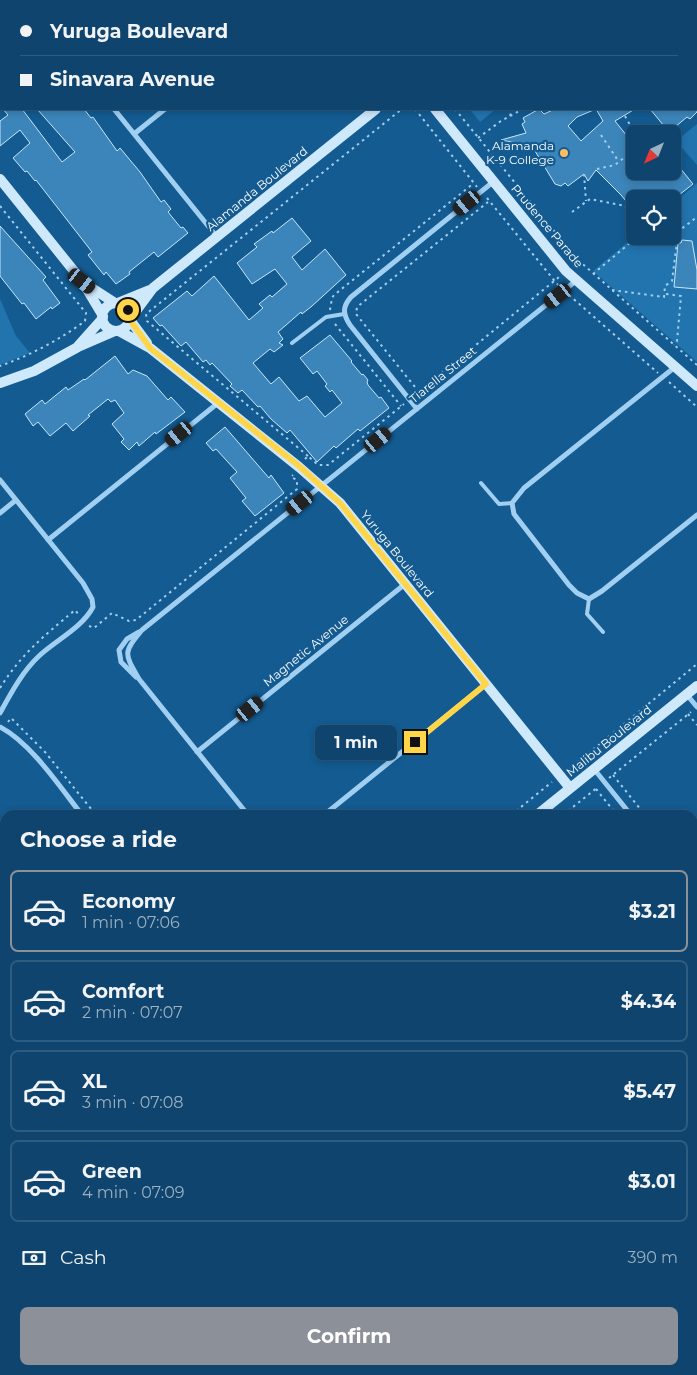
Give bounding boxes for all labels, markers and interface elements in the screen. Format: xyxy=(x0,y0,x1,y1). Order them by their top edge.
text: Yuruga Boulevard xyxy=(50,20,228,43)
text: Sinavara Avenue xyxy=(50,68,215,91)
north arrow xyxy=(626,125,681,180)
map controls xyxy=(626,125,681,245)
place label: Alamanda K-9 College xyxy=(486,138,554,167)
street label: Alamanda Boulevard xyxy=(203,143,310,234)
marker: Alamanda K-9 College xyxy=(558,147,570,159)
street label: Prudence Parade xyxy=(508,181,587,270)
car xyxy=(450,188,483,218)
button: locate xyxy=(626,190,681,245)
car xyxy=(65,266,98,296)
car xyxy=(541,281,574,311)
route start xyxy=(117,299,139,321)
street label: Tiarella Street xyxy=(406,343,479,406)
car xyxy=(162,419,195,449)
car xyxy=(361,425,394,455)
car xyxy=(283,488,316,518)
street label: Yuruga Boulevard xyxy=(358,507,437,600)
street label: Magnetic Avenue xyxy=(260,612,351,690)
car xyxy=(233,694,266,724)
street label: Malibu Boulevard xyxy=(563,702,654,780)
callout: 1 min xyxy=(315,724,398,760)
route end xyxy=(404,731,426,753)
text: 1 min xyxy=(334,733,378,752)
text: Choose a ride xyxy=(20,826,177,853)
icon: car xyxy=(22,889,67,934)
text: Economy xyxy=(82,890,175,913)
text: $3.21 xyxy=(629,900,676,923)
text: 1 min · 07:06 xyxy=(82,913,180,932)
icon: car xyxy=(22,979,67,1024)
text: Comfort xyxy=(82,980,164,1003)
text: $4.34 xyxy=(621,990,676,1013)
text: 2 min · 07:07 xyxy=(82,1003,183,1022)
icon: car xyxy=(22,1069,67,1114)
text: XL xyxy=(82,1070,107,1093)
text: $5.47 xyxy=(624,1080,676,1103)
text: 3 min · 07:08 xyxy=(82,1093,184,1112)
icon: car xyxy=(22,1159,67,1204)
text: Green xyxy=(82,1160,142,1183)
text: $3.01 xyxy=(628,1170,676,1193)
text: 4 min · 07:09 xyxy=(82,1183,185,1202)
icon: cash xyxy=(20,1244,48,1272)
text: Cash xyxy=(60,1246,107,1269)
text: 390 m xyxy=(627,1248,678,1267)
button: Confirm xyxy=(20,1307,678,1365)

